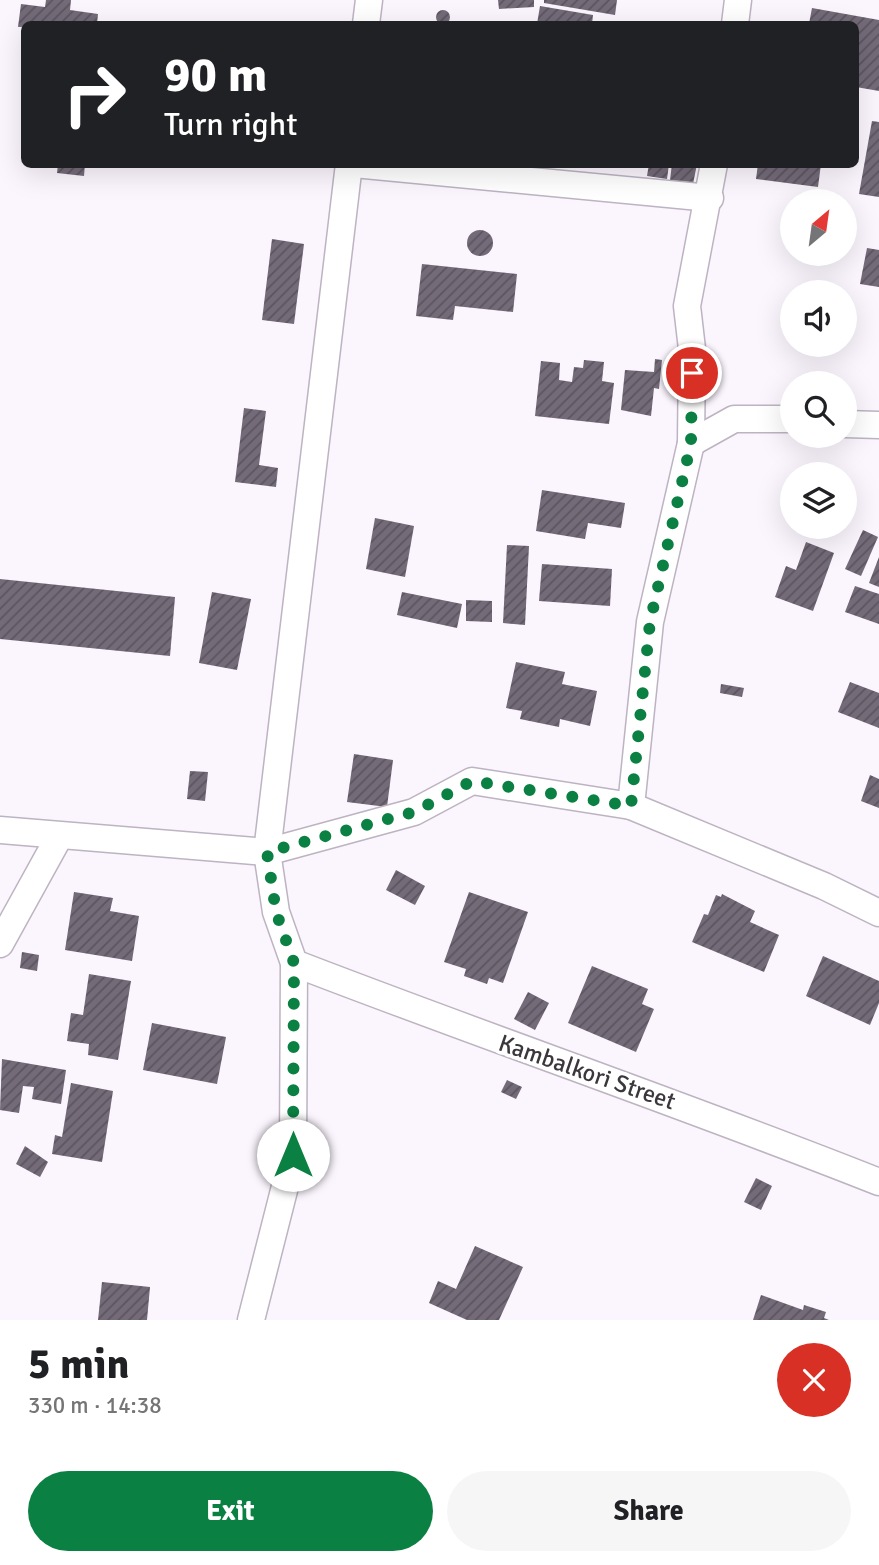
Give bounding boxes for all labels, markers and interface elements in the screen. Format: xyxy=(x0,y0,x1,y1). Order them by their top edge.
text: 90 m xyxy=(164,45,267,105)
icon: right xyxy=(49,49,140,140)
text: Turn right xyxy=(164,105,297,144)
north arrow xyxy=(780,189,858,266)
map controls xyxy=(780,189,857,539)
button: sound xyxy=(780,280,857,357)
pin xyxy=(662,343,722,403)
icon: arrive xyxy=(673,354,711,392)
button: search xyxy=(780,371,857,448)
button: layers xyxy=(780,462,857,539)
street label: Kambalkori Street xyxy=(495,1028,679,1116)
position arrow xyxy=(256,1118,330,1192)
text: 5 min xyxy=(28,1339,129,1390)
button: close xyxy=(777,1343,851,1417)
text: 330 m · 14:38 xyxy=(28,1391,162,1420)
button: Exit xyxy=(28,1471,433,1551)
button: Share xyxy=(447,1471,851,1551)

